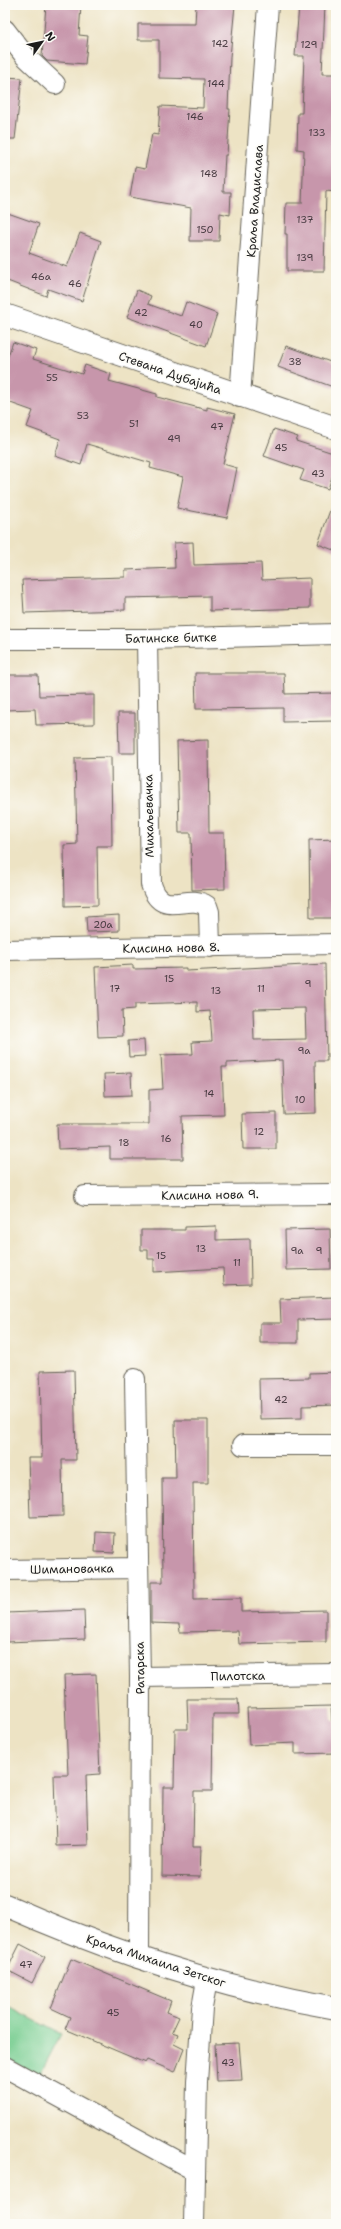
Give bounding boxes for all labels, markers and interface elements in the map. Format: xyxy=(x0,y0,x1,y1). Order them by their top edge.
north arrow xyxy=(22,22,62,62)
text: N xyxy=(41,29,59,45)
house number: 142 xyxy=(211,37,229,50)
house number: 129 xyxy=(300,38,318,51)
house number: 144 xyxy=(207,77,225,90)
house number: 146 xyxy=(186,110,204,123)
house number: 133 xyxy=(308,126,326,139)
street label: Краља Владислава xyxy=(243,143,267,258)
house number: 148 xyxy=(200,167,218,180)
house number: 137 xyxy=(297,213,313,226)
house number: 150 xyxy=(196,223,214,236)
house number: 139 xyxy=(296,251,314,264)
house number: 46a xyxy=(31,270,52,283)
house number: 46 xyxy=(68,277,82,290)
house number: 42 xyxy=(134,306,148,319)
house number: 40 xyxy=(189,318,203,331)
street label: Стевана Дубајића xyxy=(116,348,224,398)
house number: 38 xyxy=(288,355,302,368)
house number: 55 xyxy=(46,371,58,384)
house number: 53 xyxy=(77,409,89,422)
house number: 51 xyxy=(129,417,139,430)
house number: 47 xyxy=(210,420,224,433)
house number: 49 xyxy=(167,432,181,445)
house number: 45 xyxy=(275,441,287,454)
house number: 43 xyxy=(311,467,325,480)
street label: Батинске битке xyxy=(125,629,217,647)
street label: Михаљевачка xyxy=(140,774,158,858)
house number: 20a xyxy=(93,918,114,931)
street label: Клисина нова 8. xyxy=(122,939,220,957)
house number: 15 xyxy=(164,972,174,985)
house number: 9 xyxy=(305,977,312,990)
house number: 17 xyxy=(110,982,120,995)
house number: 11 xyxy=(257,982,265,995)
house number: 13 xyxy=(211,984,221,997)
house number: 9a xyxy=(297,1044,311,1057)
house number: 14 xyxy=(204,1087,214,1100)
house number: 10 xyxy=(295,1093,305,1106)
house number: 12 xyxy=(254,1125,264,1138)
house number: 16 xyxy=(161,1132,171,1145)
house number: 18 xyxy=(118,1136,130,1149)
street label: Клисина нова 9. xyxy=(161,1186,259,1204)
house number: 13 xyxy=(196,1242,206,1255)
house number: 9a xyxy=(290,1244,304,1257)
house number: 9 xyxy=(316,1244,323,1257)
house number: 15 xyxy=(156,1249,166,1262)
house number: 11 xyxy=(233,1256,241,1269)
house number: 42 xyxy=(274,1393,288,1406)
street label: Шимановачка xyxy=(30,1560,115,1578)
street label: Ратарска xyxy=(132,1641,148,1694)
street label: Пилотска xyxy=(211,1668,266,1684)
street label: Краља Михаила Зетског xyxy=(84,1931,229,1991)
house number: 47 xyxy=(19,1958,33,1971)
house number: 45 xyxy=(107,2006,119,2019)
house number: 43 xyxy=(221,2056,235,2069)

